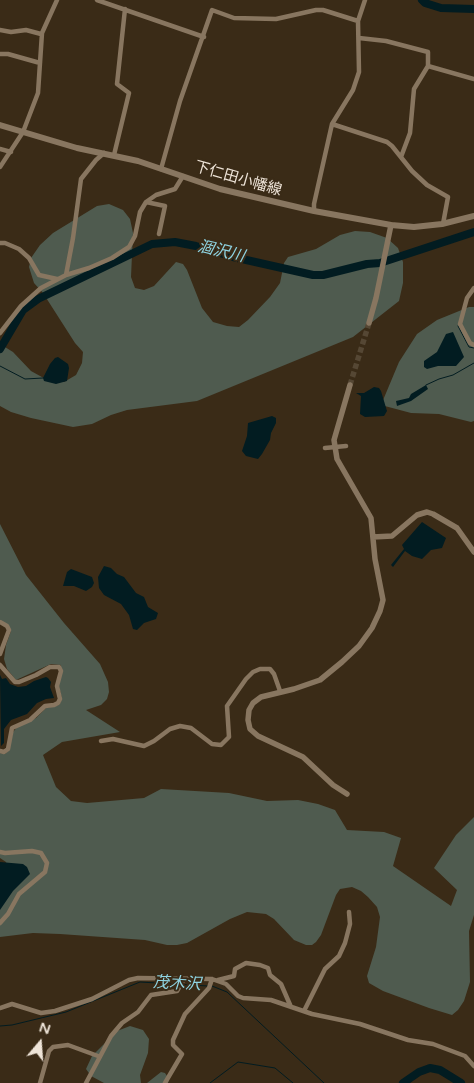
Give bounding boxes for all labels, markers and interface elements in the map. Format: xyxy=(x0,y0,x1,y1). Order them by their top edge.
street label: 下仁田小幡線 xyxy=(192,158,284,200)
water label: 涸沢川 xyxy=(195,237,247,267)
water label: 茂木沢 xyxy=(153,973,201,995)
north arrow xyxy=(15,1018,65,1068)
text: N xyxy=(37,1018,53,1038)

